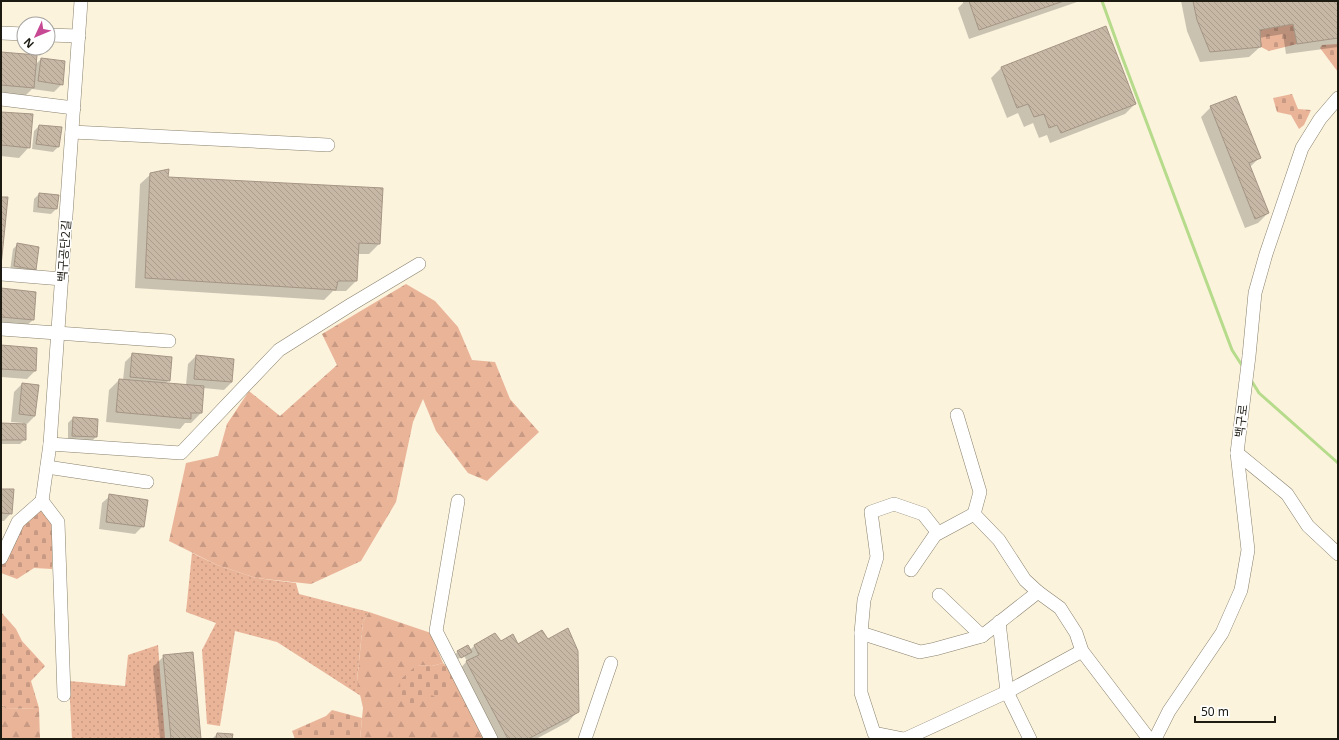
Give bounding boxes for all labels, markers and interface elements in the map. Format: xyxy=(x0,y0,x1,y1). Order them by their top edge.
north arrow xyxy=(16,16,56,56)
text: N xyxy=(20,35,37,52)
street label: 백구공단2길 xyxy=(53,219,75,283)
street label: 백구로 xyxy=(1231,404,1251,438)
scale bar xyxy=(1195,698,1275,724)
text: 50 m xyxy=(1201,703,1229,720)

